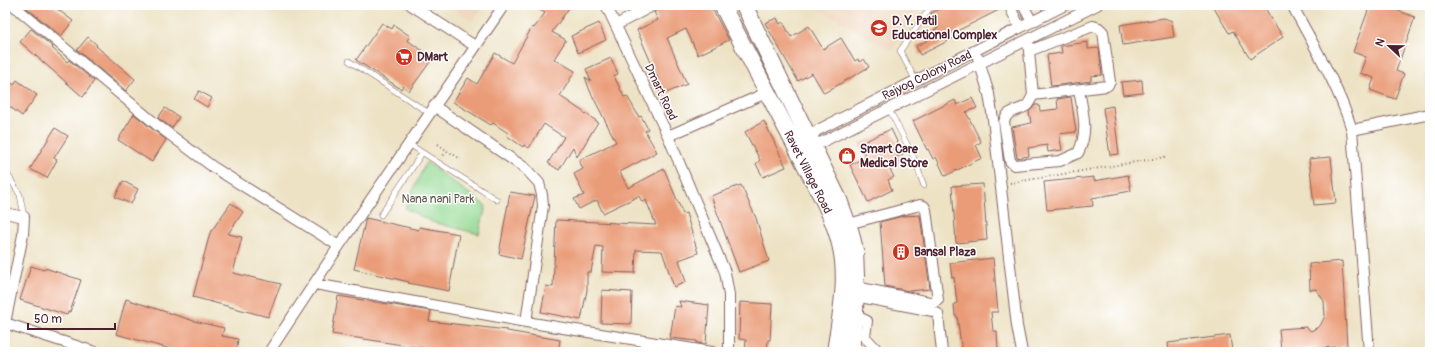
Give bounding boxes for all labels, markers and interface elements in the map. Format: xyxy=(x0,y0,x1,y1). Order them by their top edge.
place label: D. Y. Patil Educational Complex xyxy=(892,14,997,43)
school or university icon: D. Y. Patil Educational Complex xyxy=(869,18,889,38)
north arrow xyxy=(1369,26,1409,66)
text: N xyxy=(1373,36,1388,48)
supermarket icon: DMart xyxy=(394,47,414,67)
street label: Rajyog Colony Road xyxy=(880,47,974,104)
place label: DMart xyxy=(417,50,449,65)
street label: Dmart Road xyxy=(641,62,680,123)
street label: Ravet Village Road xyxy=(780,128,835,216)
place label: Smart Care Medical Store xyxy=(860,142,929,171)
shop icon: Smart Care Medical Store xyxy=(837,146,857,166)
park label: Nana nani Park xyxy=(402,192,474,207)
building icon: Bansal Plaza xyxy=(891,242,911,262)
place label: Bansal Plaza xyxy=(914,245,976,260)
scale bar xyxy=(28,305,115,331)
text: 50 m xyxy=(34,312,62,327)

